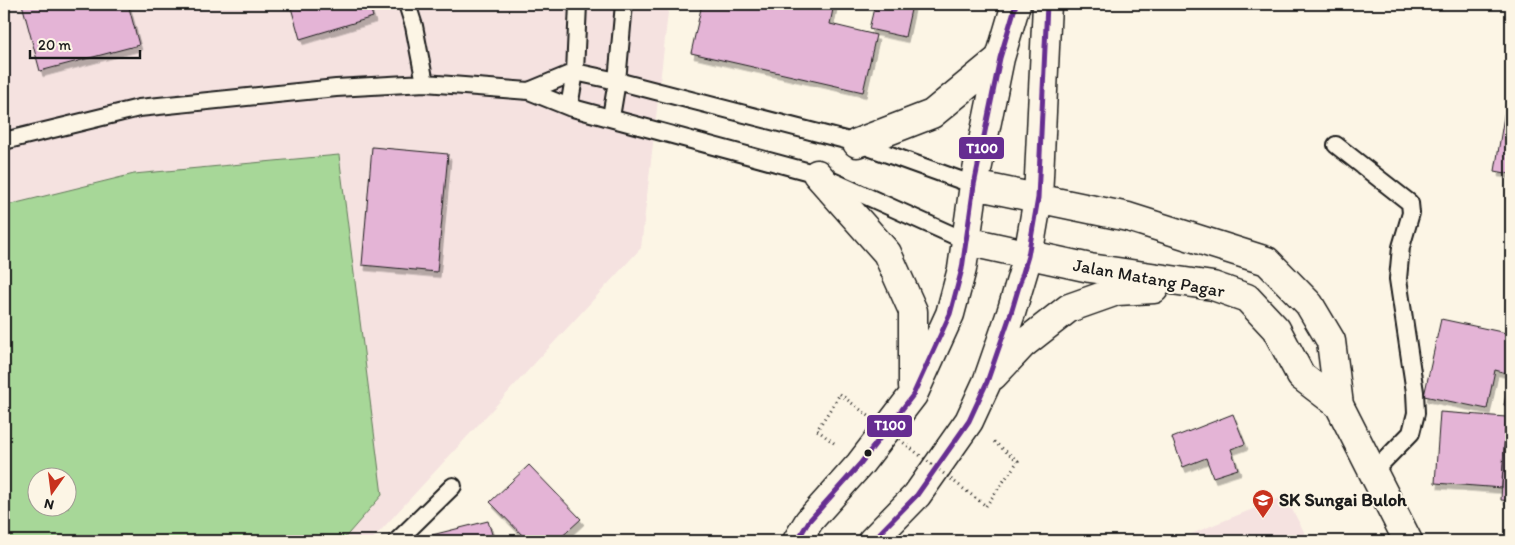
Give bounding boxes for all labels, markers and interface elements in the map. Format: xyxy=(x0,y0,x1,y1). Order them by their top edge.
scale bar xyxy=(30,28,140,60)
text: 20 m xyxy=(38,36,72,54)
line badge: T100 xyxy=(958,136,1005,160)
text: T100 xyxy=(965,140,998,157)
street label: Jalan Matang Pagar xyxy=(1071,254,1227,302)
line badge: T100 xyxy=(866,414,913,438)
text: T100 xyxy=(873,417,906,434)
unlabelled marker xyxy=(863,448,873,458)
north arrow xyxy=(28,468,78,518)
school or university icon: SK Sungai Buloh xyxy=(1251,488,1275,519)
place label: SK Sungai Buloh xyxy=(1279,489,1407,511)
text: N xyxy=(42,495,56,514)

